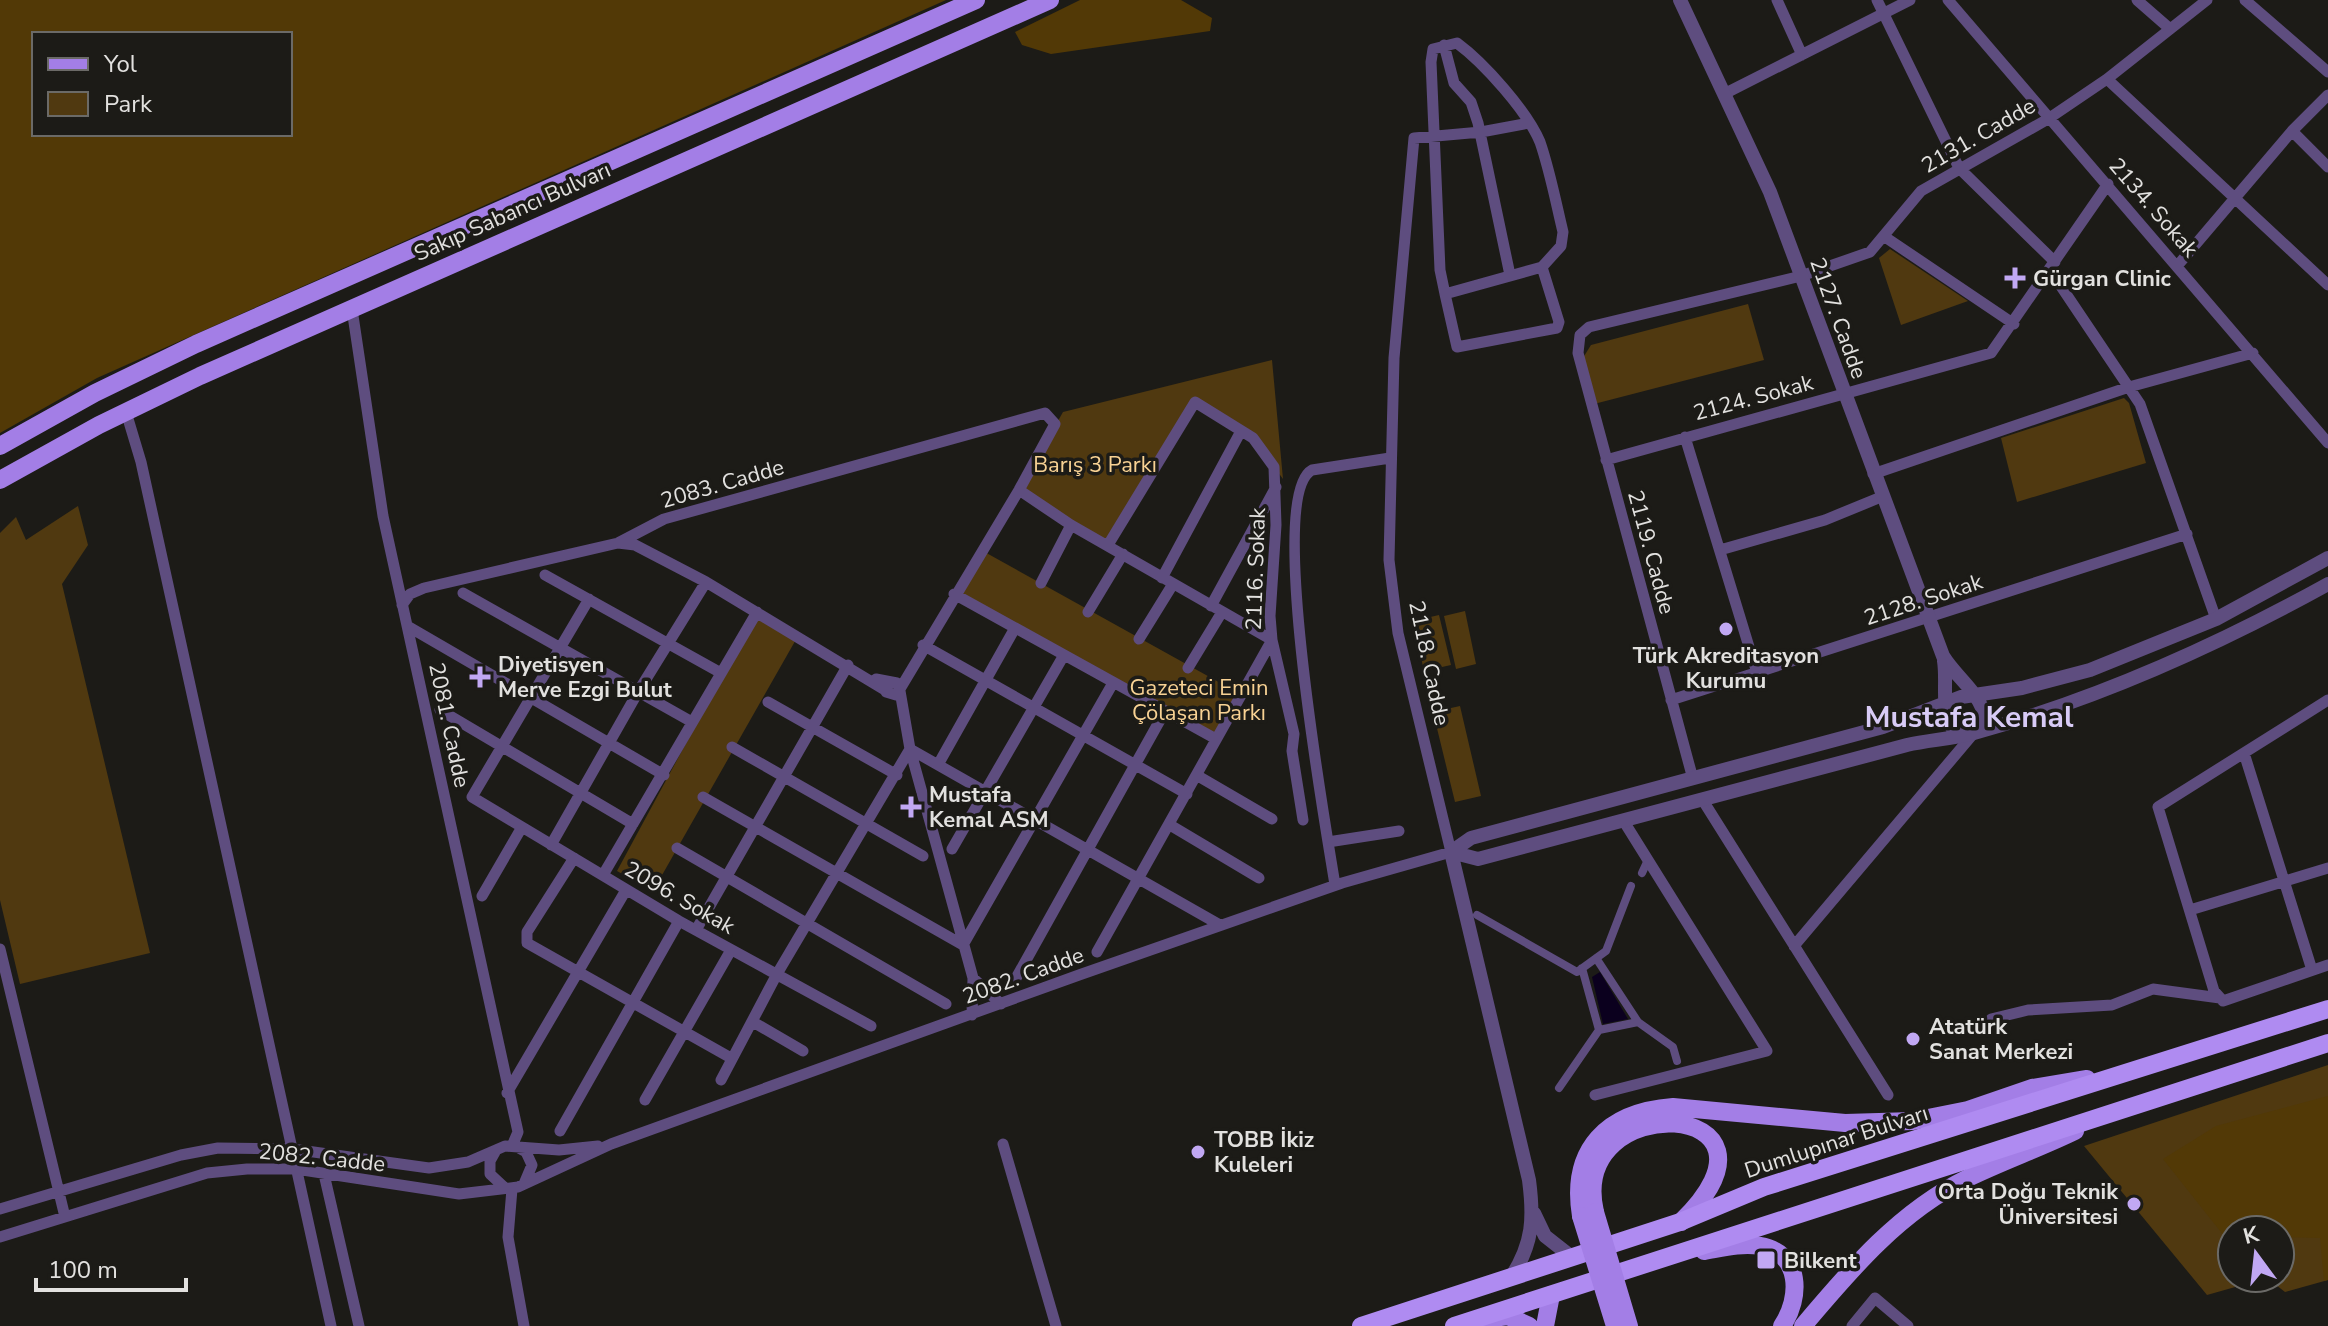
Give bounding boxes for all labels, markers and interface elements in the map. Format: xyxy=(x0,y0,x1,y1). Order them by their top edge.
legend xyxy=(32,32,292,136)
text: Yol xyxy=(103,48,137,80)
text: Park xyxy=(104,88,153,120)
street label: 2131. Cadde xyxy=(1916,91,2041,181)
street label: 2134. Sokak xyxy=(2102,151,2205,265)
street label: Sakıp Sabancı Bulvarı xyxy=(409,155,615,269)
street label: 2127. Cadde xyxy=(1802,254,1874,383)
place label: Gürgan Clinic xyxy=(2033,264,2172,294)
marker: Gürgan Clinic xyxy=(2004,267,2026,289)
street label: 2124. Sokak xyxy=(1690,367,1817,428)
park label: Barış 3 Parkı xyxy=(1033,450,1157,480)
street label: 2083. Cadde xyxy=(657,452,787,516)
street label: 2119. Cadde xyxy=(1620,487,1682,617)
street label: 2116. Sokak xyxy=(1239,506,1273,631)
street label: 2128. Sokak xyxy=(1860,566,1987,633)
street label: 2118. Cadde xyxy=(1401,598,1457,728)
marker: Türk Akreditasyon Kurumu xyxy=(1717,620,1735,638)
place label: Türk Akreditasyon Kurumu xyxy=(1633,641,1819,696)
place label: Diyetisyen Merve Ezgi Bulut xyxy=(498,650,672,705)
street label: 2081. Cadde xyxy=(421,660,477,790)
marker: Diyetisyen Merve Ezgi Bulut xyxy=(469,666,491,688)
park label: Gazeteci Emin Çölaşan Parkı xyxy=(1130,673,1268,728)
district label: Mustafa Kemal xyxy=(1864,697,2074,738)
place label: Mustafa Kemal ASM xyxy=(929,780,1049,835)
marker: Mustafa Kemal ASM xyxy=(900,796,922,818)
street label: 2096. Sokak xyxy=(619,854,741,942)
street label: 2082. Cadde xyxy=(959,940,1088,1012)
place label: Atatürk Sanat Merkezi xyxy=(1929,1012,2073,1067)
marker: Atatürk Sanat Merkezi xyxy=(1904,1030,1922,1048)
street label: Dumlupınar Bulvarı xyxy=(1741,1098,1932,1186)
place label: TOBB İkiz Kuleleri xyxy=(1214,1125,1314,1180)
street label: 2082. Cadde xyxy=(257,1136,387,1180)
marker: TOBB İkiz Kuleleri xyxy=(1189,1143,1207,1161)
place label: Orta Doğu Teknik Üniversitesi xyxy=(1938,1177,2119,1232)
marker: Orta Doğu Teknik Üniversitesi xyxy=(2125,1195,2143,1213)
north arrow xyxy=(2216,1214,2296,1294)
text: K xyxy=(2240,1219,2263,1252)
scale bar xyxy=(36,1242,186,1292)
place label: Bilkent xyxy=(1784,1246,1857,1276)
marker: Bilkent xyxy=(1755,1249,1777,1271)
text: 100 m xyxy=(48,1254,118,1286)

